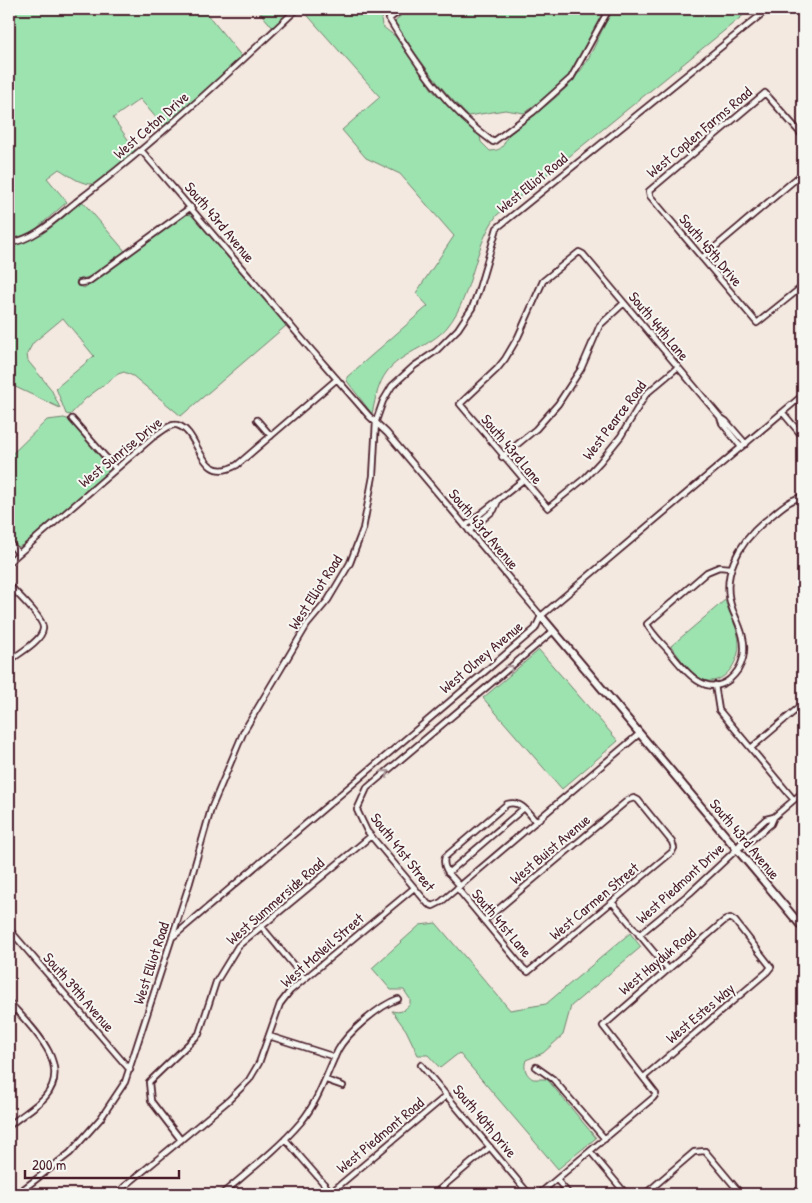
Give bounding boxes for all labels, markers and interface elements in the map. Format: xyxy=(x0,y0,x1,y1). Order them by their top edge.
street label: West Coplen Farms Road xyxy=(642,82,756,182)
street label: West Ceton Drive xyxy=(109,86,193,164)
street label: West Elliot Road xyxy=(492,148,572,218)
street label: South 43rd Avenue xyxy=(180,177,260,267)
street label: South 45th Drive xyxy=(674,209,748,291)
street label: South 44th Lane xyxy=(624,287,694,365)
street label: West Pearce Road xyxy=(577,376,651,464)
street label: South 43rd Lane xyxy=(476,410,548,489)
street label: West Sunrise Drive xyxy=(74,412,166,492)
street label: South 43rd Avenue xyxy=(444,484,524,574)
street label: West Elliot Road xyxy=(283,550,347,633)
street label: West Olney Avenue xyxy=(435,616,527,698)
one-way arrow xyxy=(504,664,513,673)
one-way arrow xyxy=(380,769,389,778)
street label: South 43rd Avenue xyxy=(705,794,785,884)
street label: South 41st Street xyxy=(366,808,441,896)
street label: West Buist Avenue xyxy=(505,809,595,889)
street label: West Piedmont Drive xyxy=(631,838,729,928)
street label: West Summerside Road xyxy=(221,852,329,949)
street label: West Carmen Street xyxy=(545,857,644,945)
street label: South 41st Lane xyxy=(467,884,537,962)
street label: West McNeil Street xyxy=(276,907,369,992)
street label: West Elliot Road xyxy=(128,919,174,1007)
street label: West Hayduk Road xyxy=(614,922,700,1000)
street label: South 39th Avenue xyxy=(39,948,119,1036)
street label: West Estes Way xyxy=(661,978,739,1048)
street label: South 40th Drive xyxy=(448,1080,522,1162)
street label: West Piedmont Road xyxy=(332,1092,428,1178)
scale bar xyxy=(25,1148,179,1180)
text: 200 m xyxy=(32,1154,66,1175)

